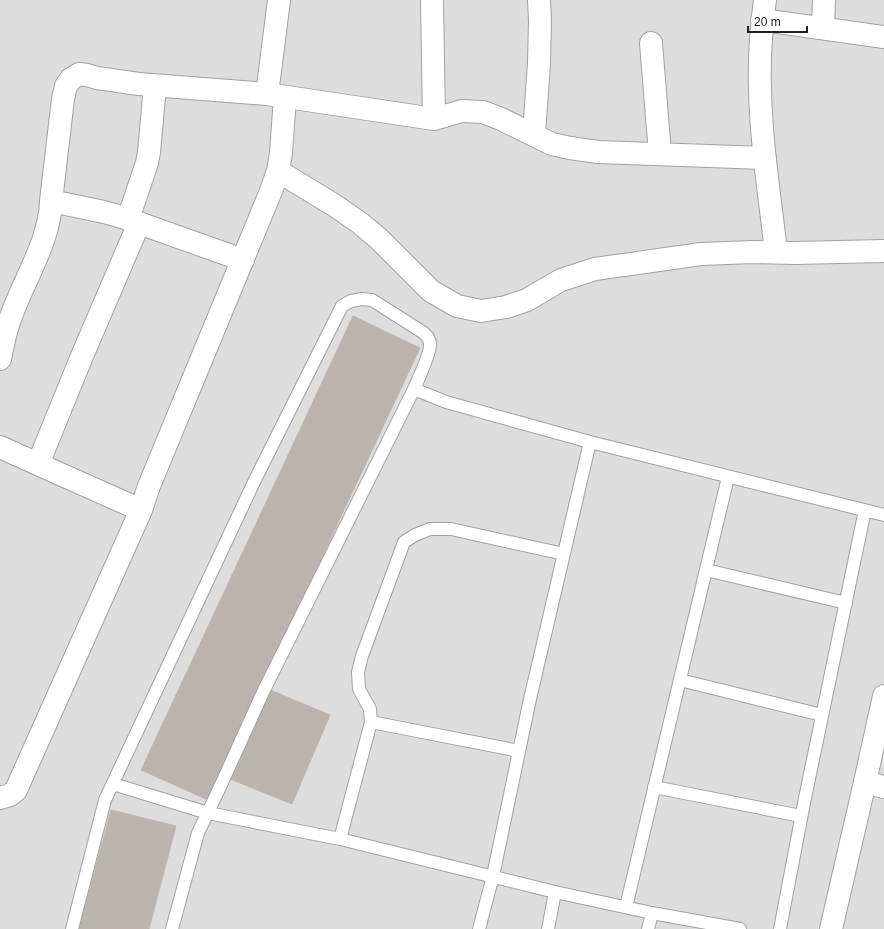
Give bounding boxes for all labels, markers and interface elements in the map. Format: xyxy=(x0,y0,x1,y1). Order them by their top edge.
scale bar xyxy=(748,8,807,34)
text: 20 m xyxy=(754,15,781,29)

